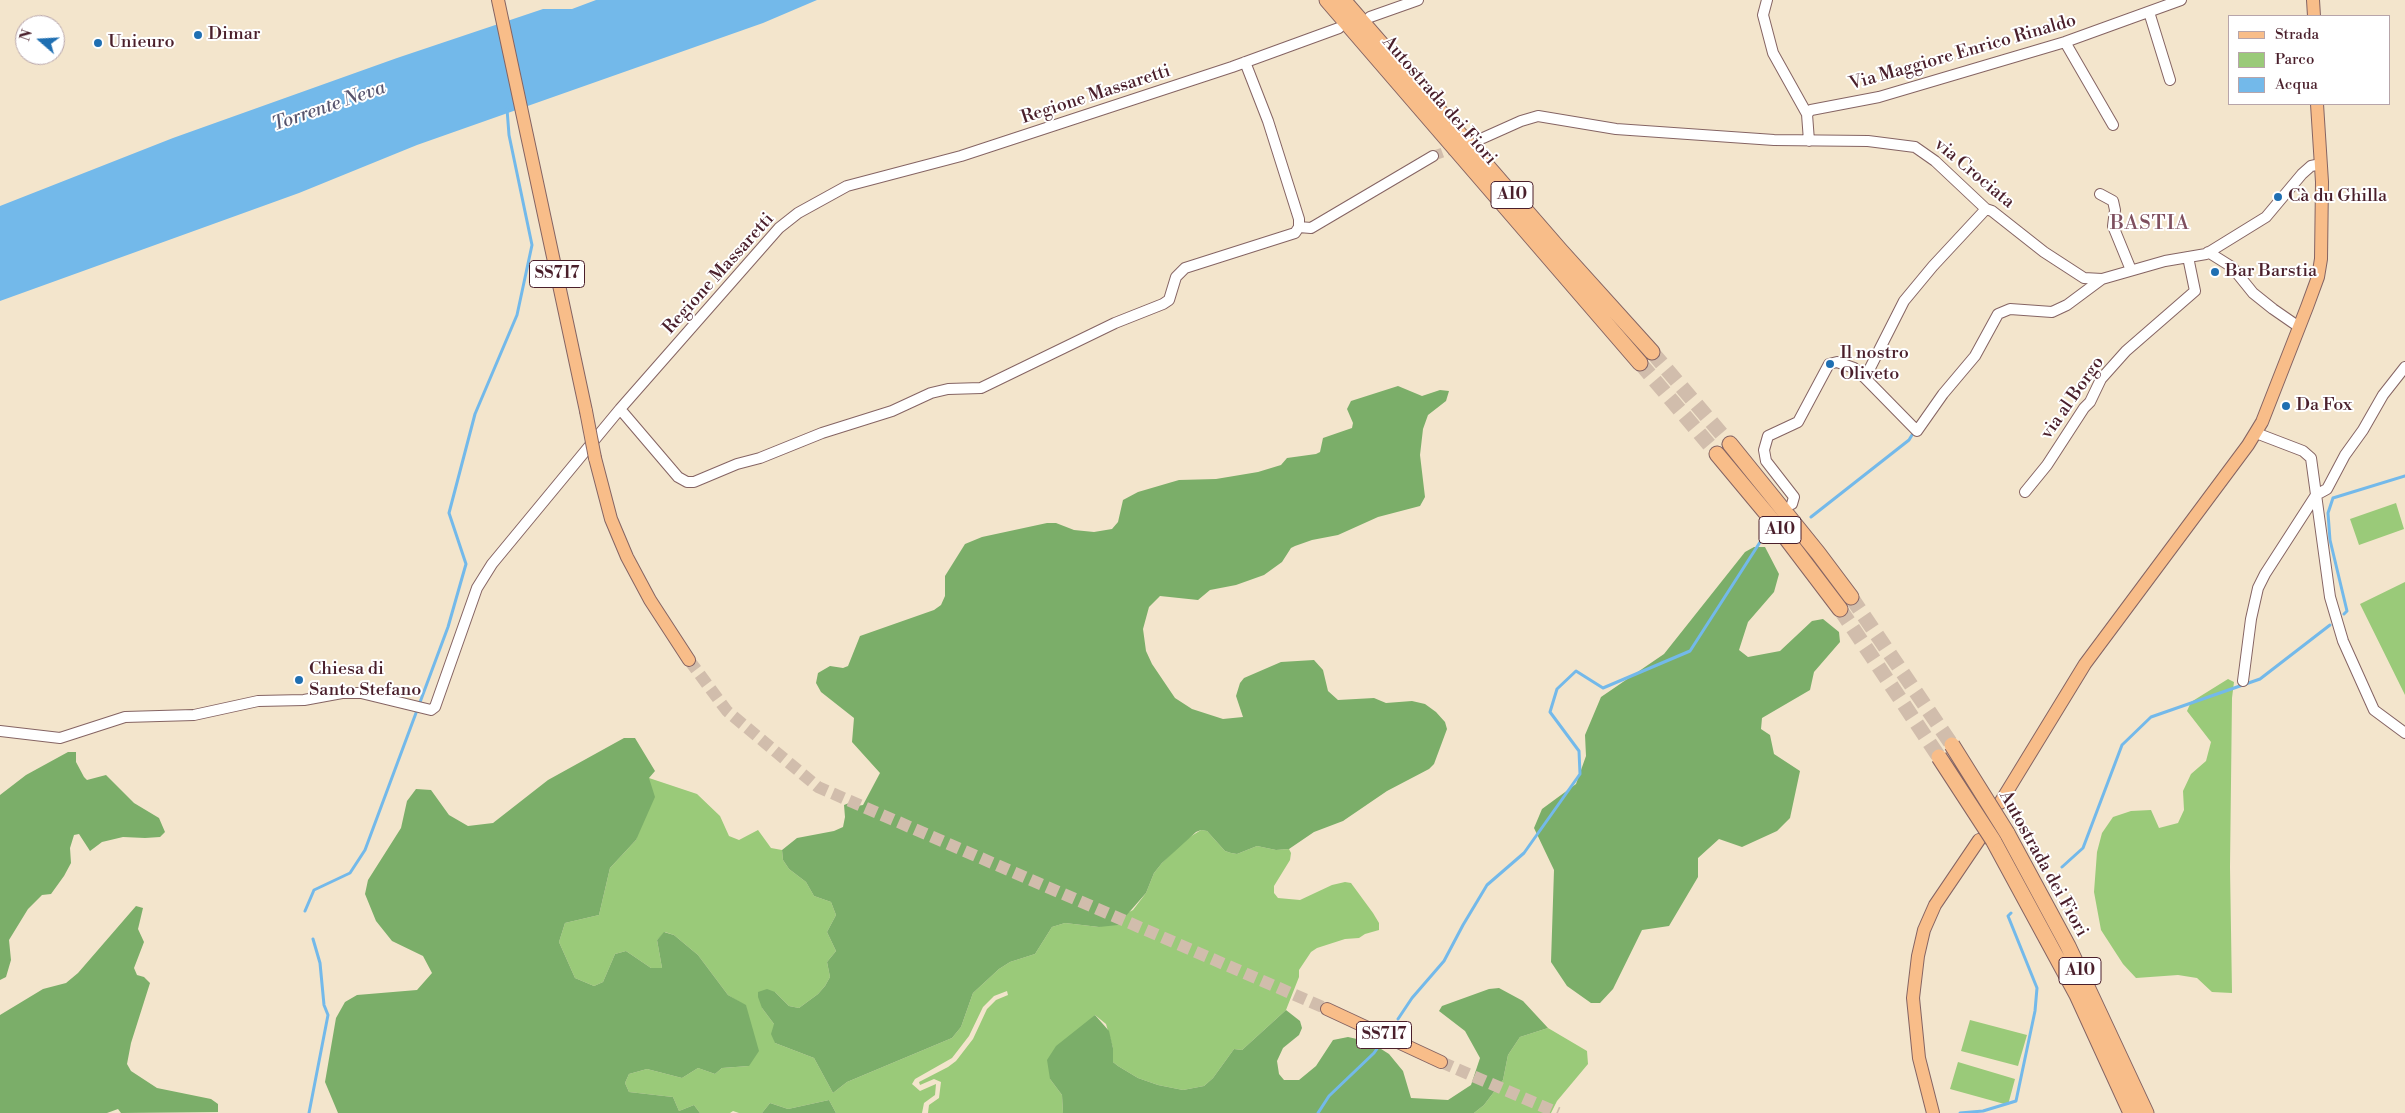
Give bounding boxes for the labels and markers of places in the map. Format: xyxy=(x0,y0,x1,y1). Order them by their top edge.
place label: Dimar xyxy=(208,24,261,46)
marker: Dimar xyxy=(192,29,204,41)
place label: Unieuro xyxy=(108,32,175,54)
marker: Unieuro xyxy=(92,37,104,49)
place label: Cà du Ghilla xyxy=(2288,186,2387,208)
marker: Cà du Ghilla xyxy=(2272,191,2284,203)
place label: Bar Barstia xyxy=(2225,261,2317,283)
marker: Bar Barstia xyxy=(2209,266,2221,278)
place label: Il nostro Oliveto xyxy=(1840,343,1909,386)
marker: Il nostro Oliveto xyxy=(1824,358,1836,370)
place label: Da Fox xyxy=(2296,395,2352,417)
marker: Da Fox xyxy=(2280,400,2292,412)
place label: Chiesa di Santo Stefano xyxy=(309,659,421,702)
marker: Chiesa di Santo Stefano xyxy=(293,674,305,686)

